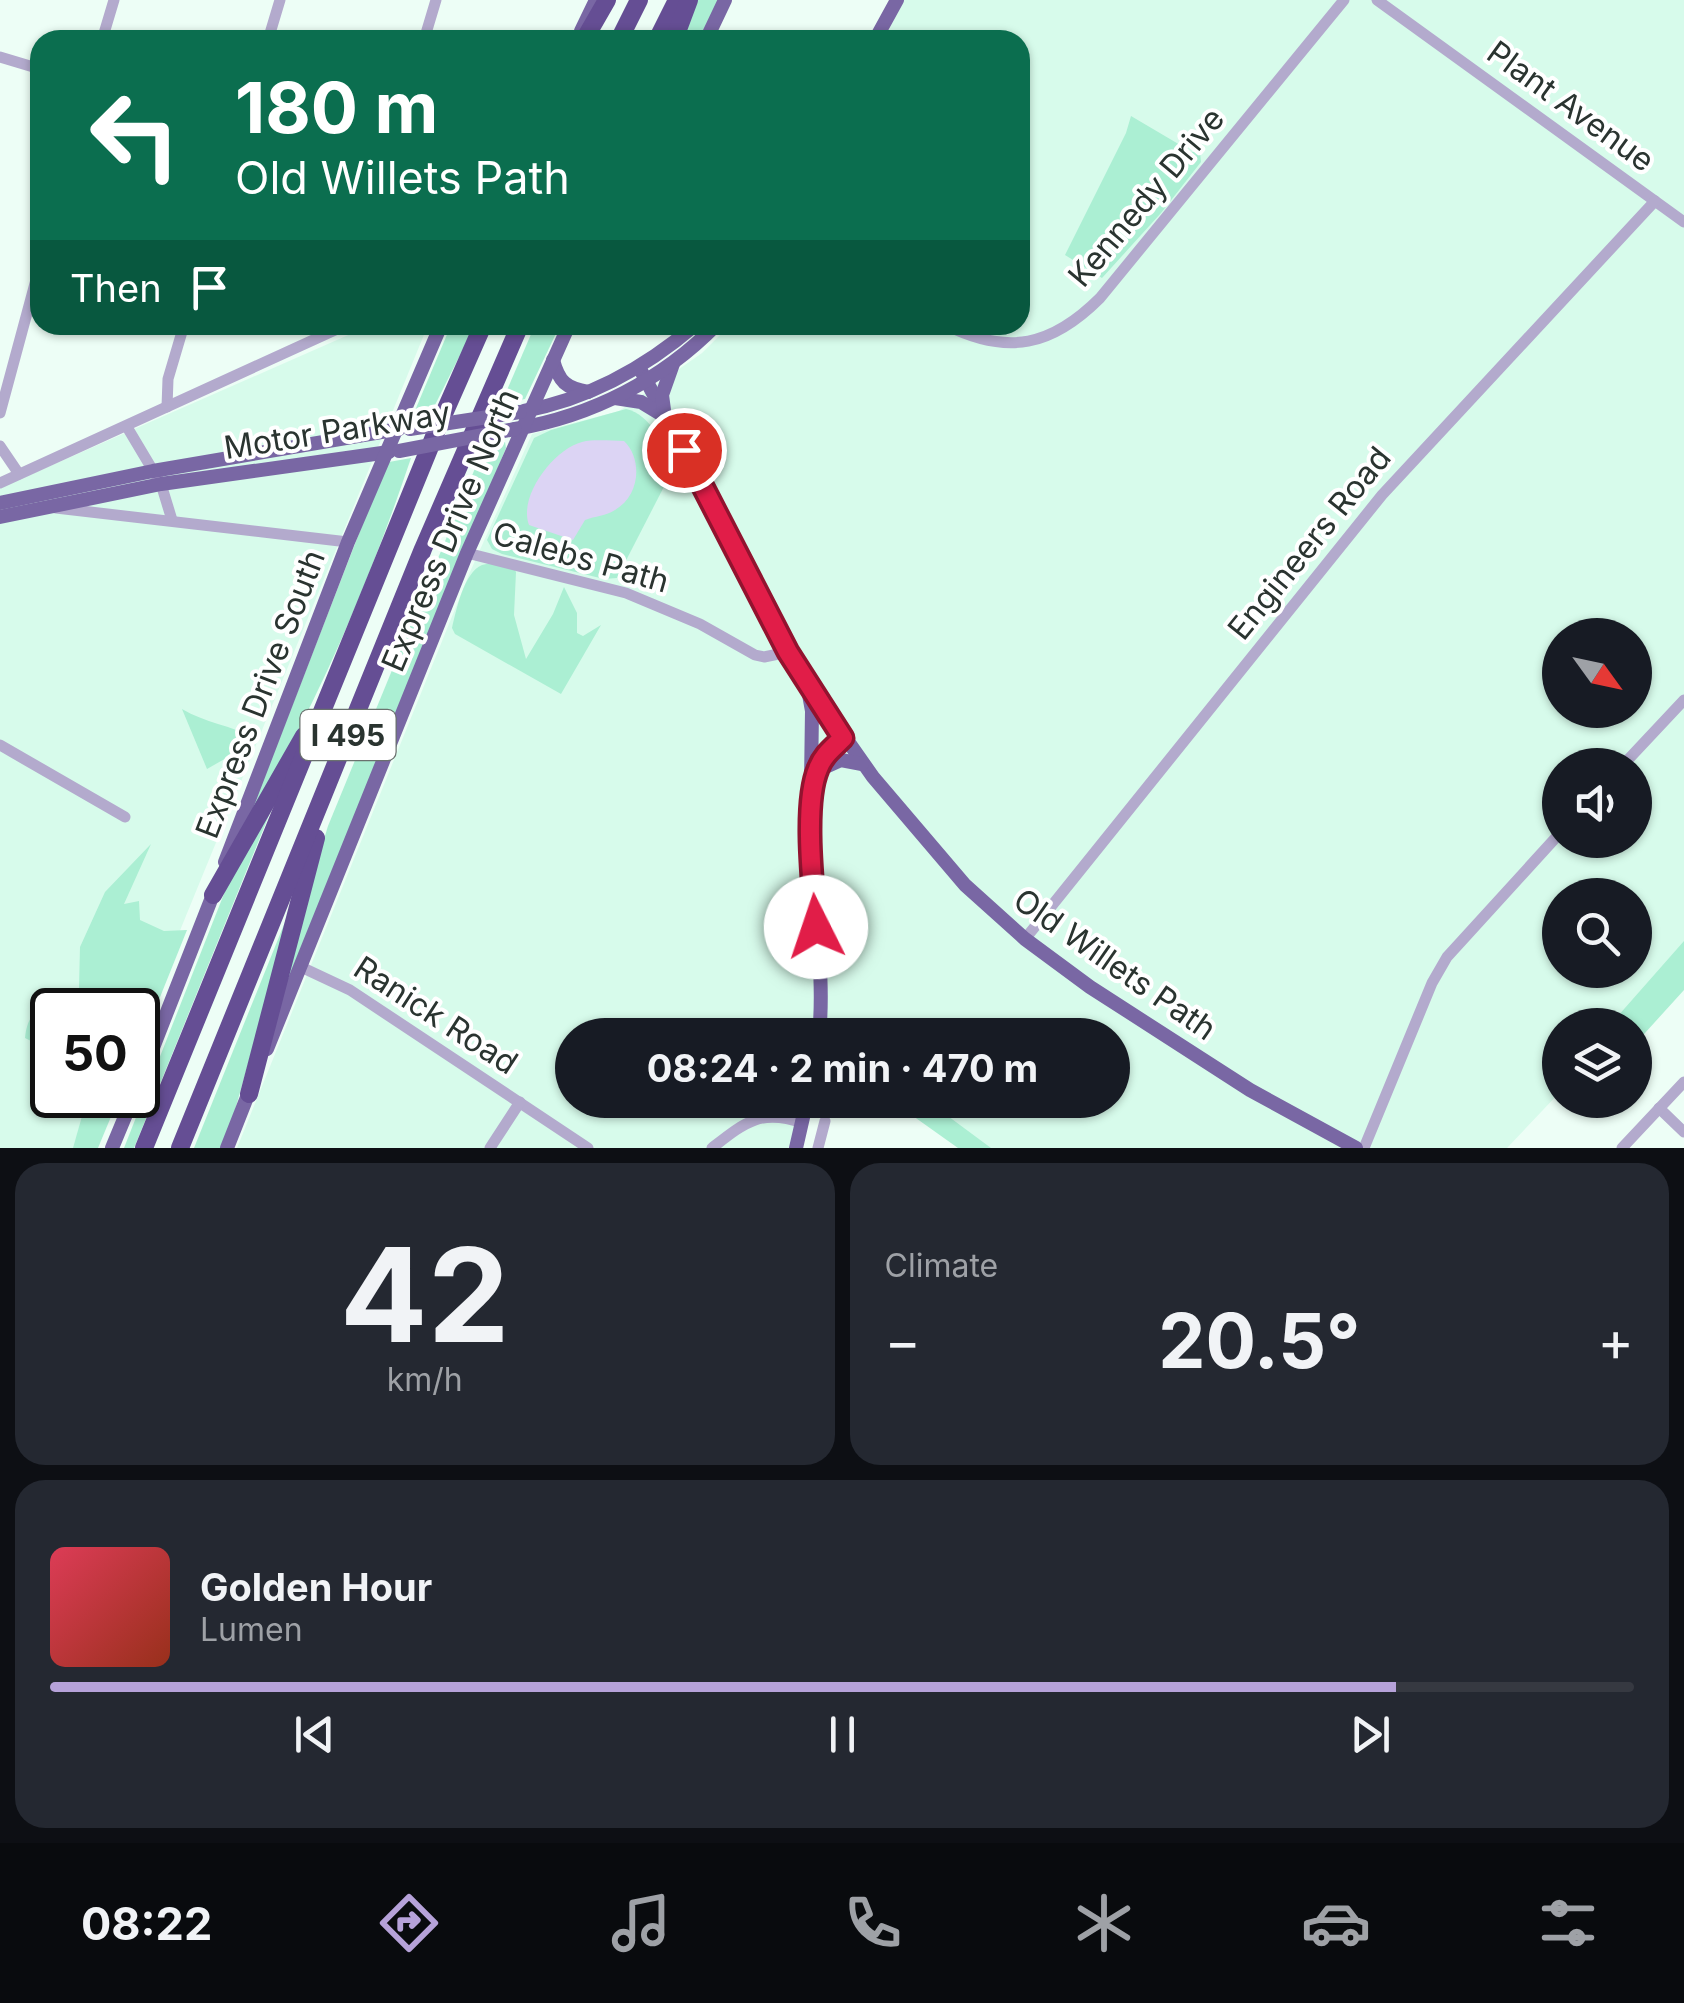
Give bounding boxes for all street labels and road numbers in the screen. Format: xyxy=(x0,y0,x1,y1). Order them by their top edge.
street label: Plant Avenue xyxy=(1480,32,1662,180)
street label: Kennedy Drive xyxy=(1060,100,1232,294)
street label: Express Drive North xyxy=(373,383,527,677)
street label: Motor Parkway xyxy=(221,393,453,467)
street label: Engineers Road xyxy=(1219,439,1399,647)
street label: Calebs Path xyxy=(489,513,673,601)
street label: Express Drive South xyxy=(187,544,333,844)
road number: I 495 xyxy=(300,710,396,760)
street label: Old Willets Path xyxy=(1006,880,1224,1048)
street label: Ranick Road xyxy=(347,948,525,1082)

